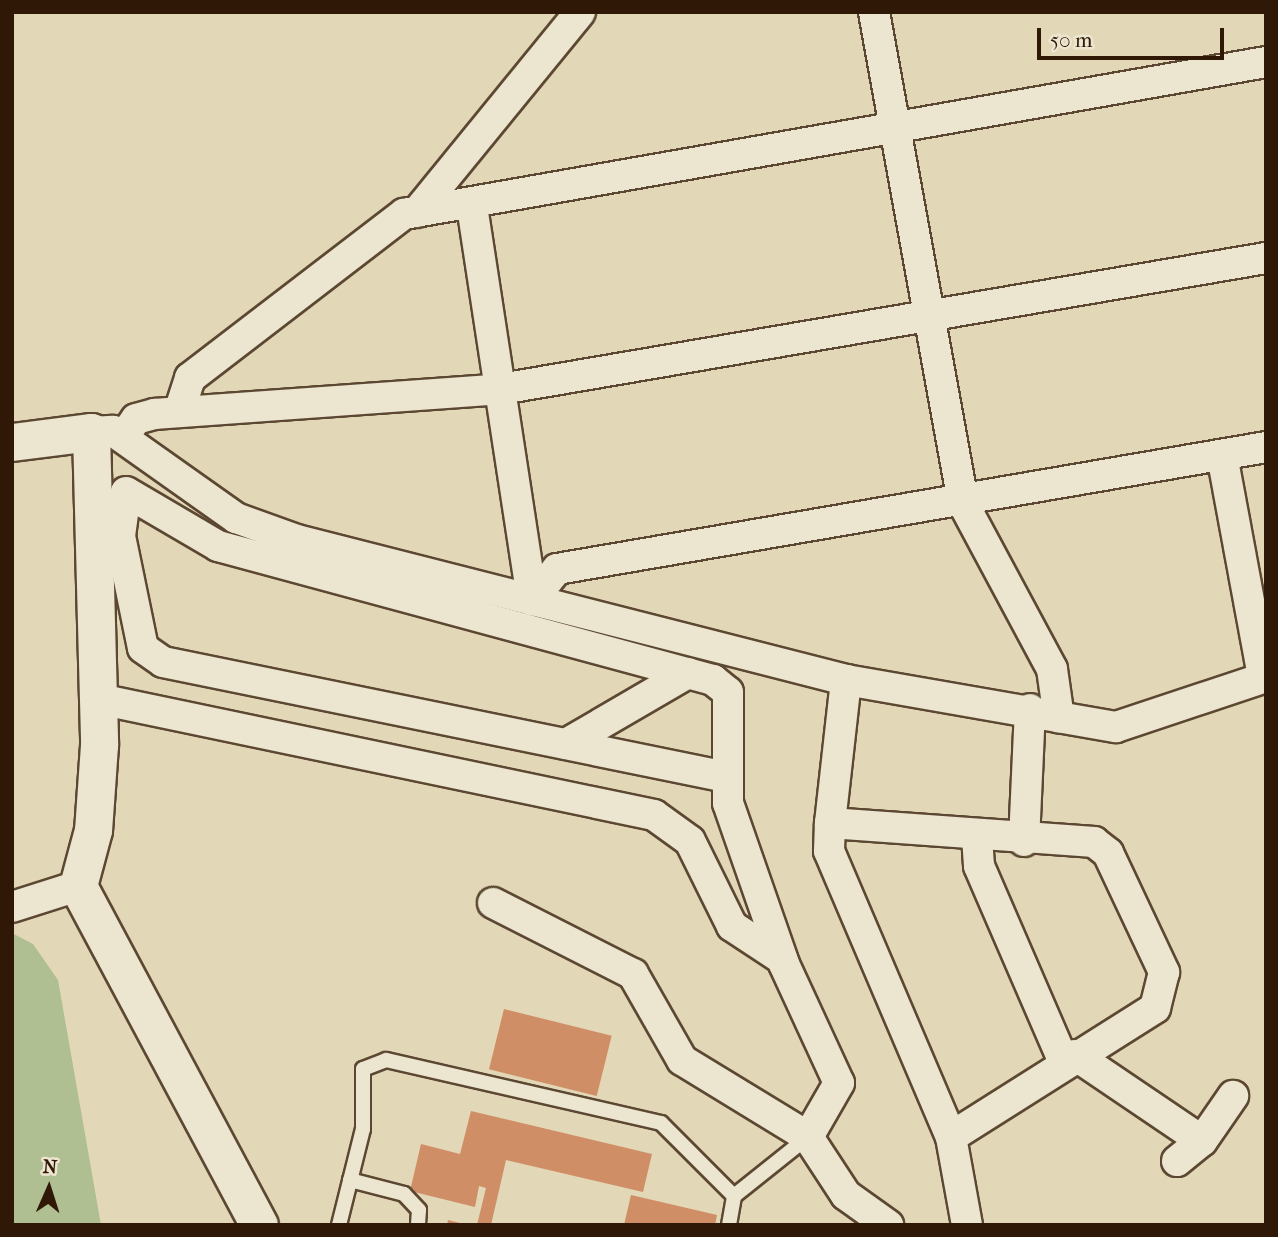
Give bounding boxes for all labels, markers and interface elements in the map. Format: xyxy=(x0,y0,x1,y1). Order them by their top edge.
scale bar xyxy=(1040,14,1227,58)
text: 50 m xyxy=(1050,28,1093,52)
north arrow xyxy=(14,1153,84,1223)
text: N xyxy=(42,1156,58,1178)

